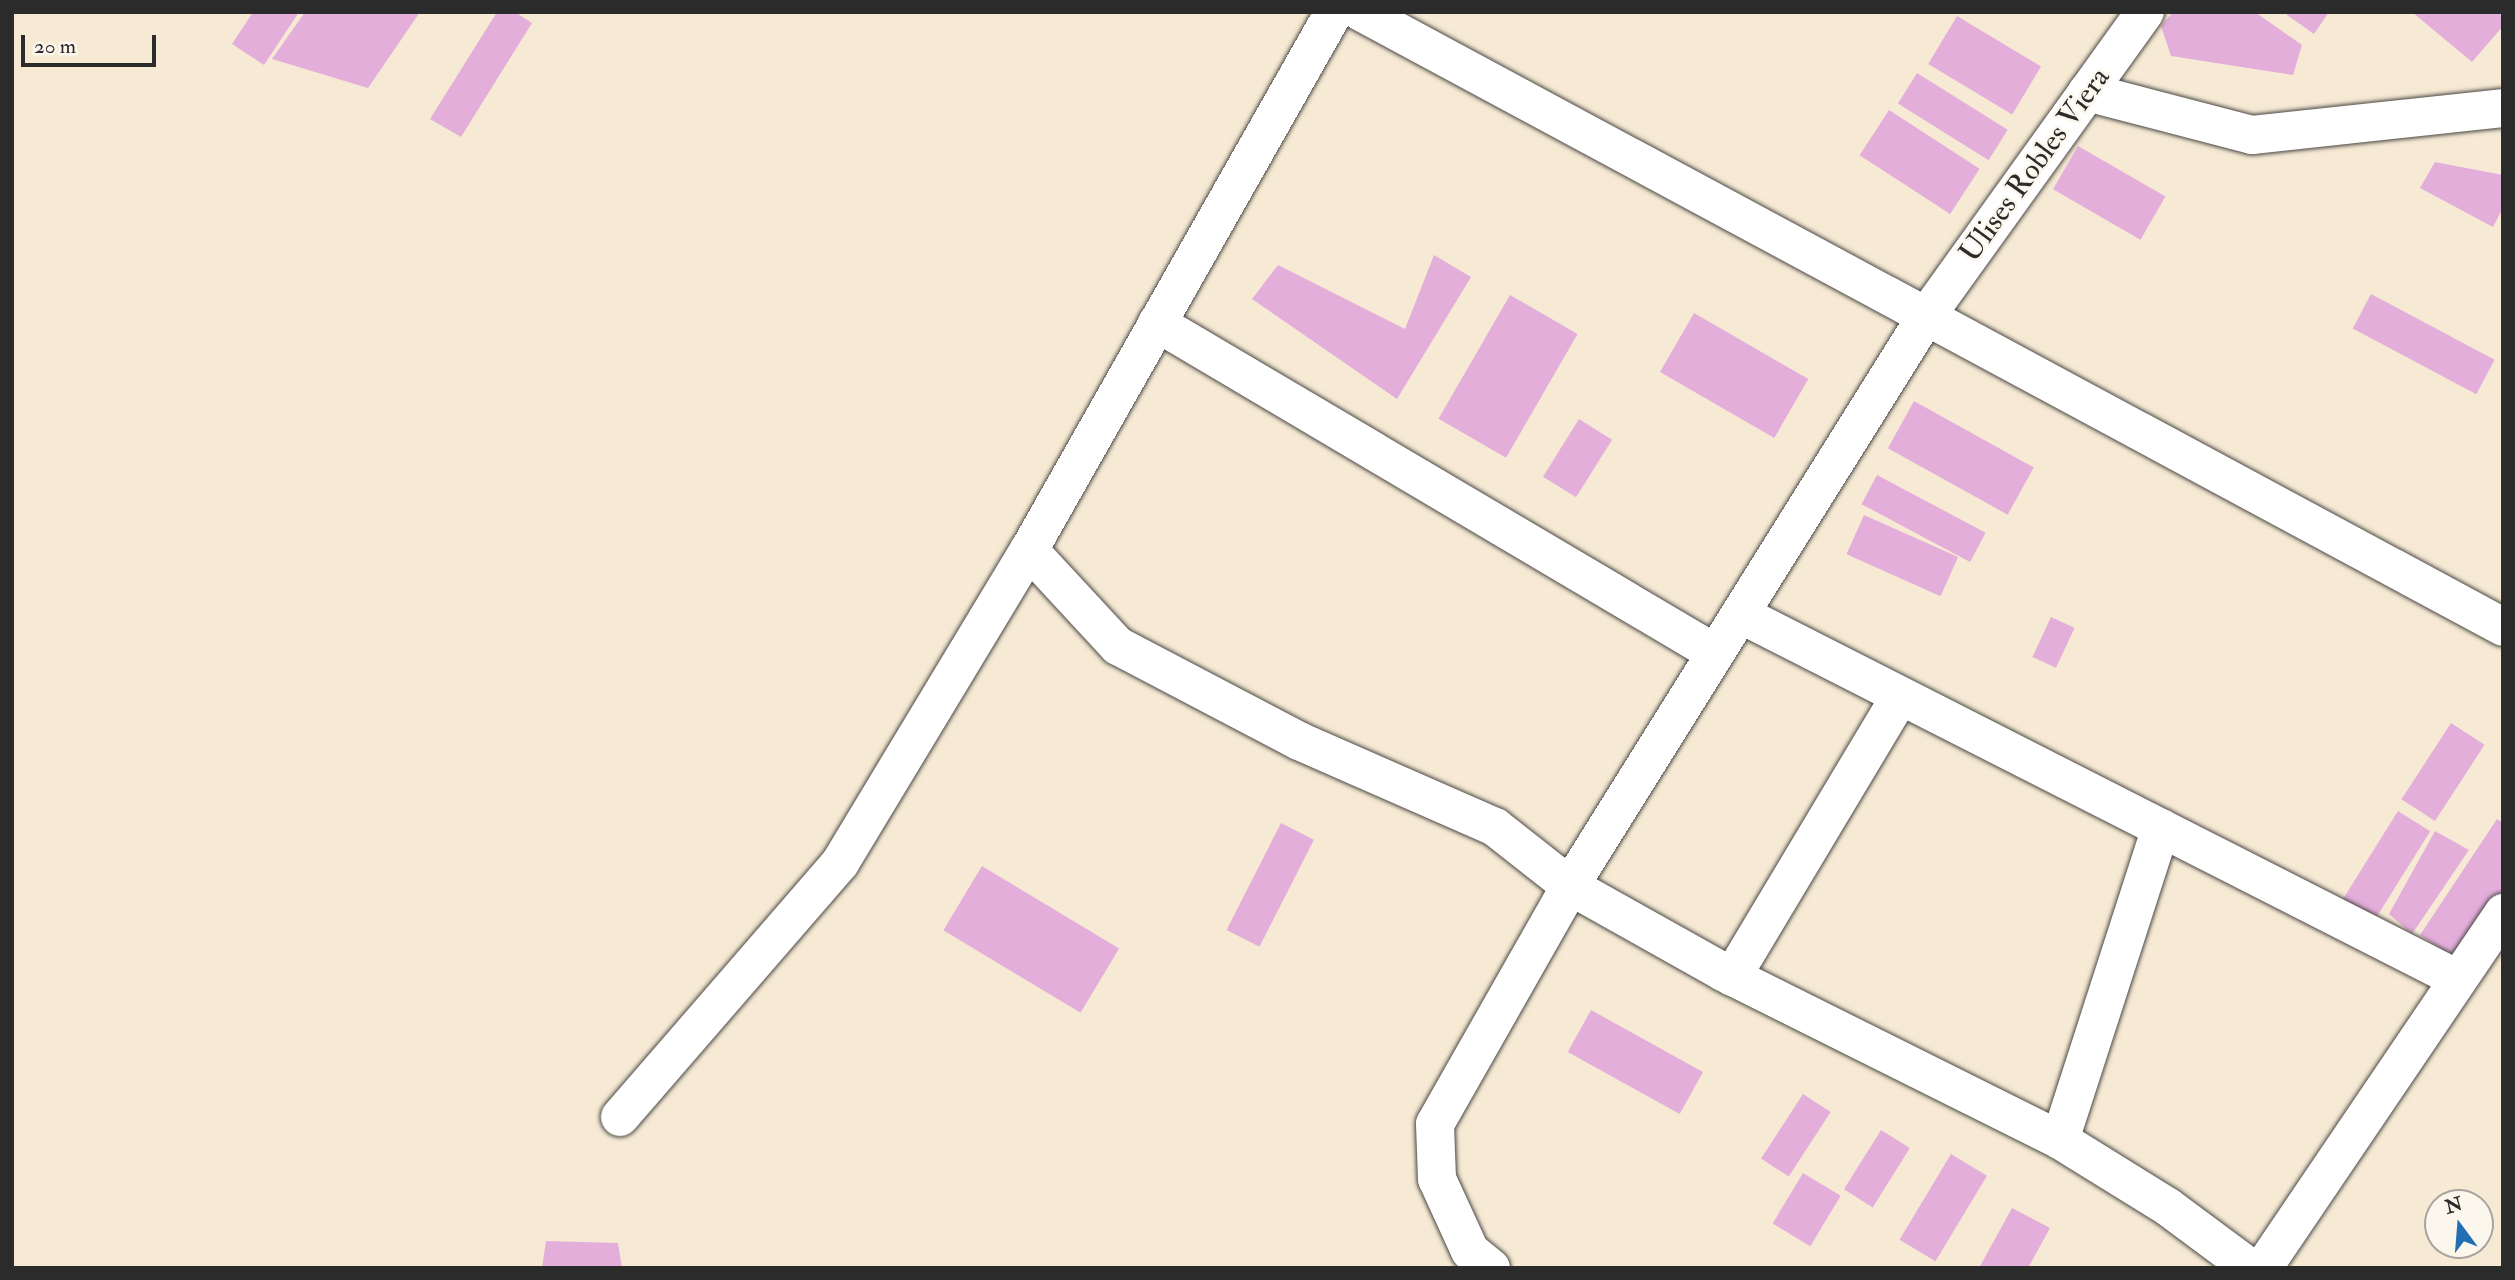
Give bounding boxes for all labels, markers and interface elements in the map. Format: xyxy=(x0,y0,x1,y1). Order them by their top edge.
scale bar xyxy=(24,21,159,65)
text: 20 m xyxy=(34,33,76,60)
street label: Ulises Robles Viera xyxy=(1952,61,2118,269)
north arrow xyxy=(2424,1189,2494,1259)
text: N xyxy=(2442,1192,2465,1220)

